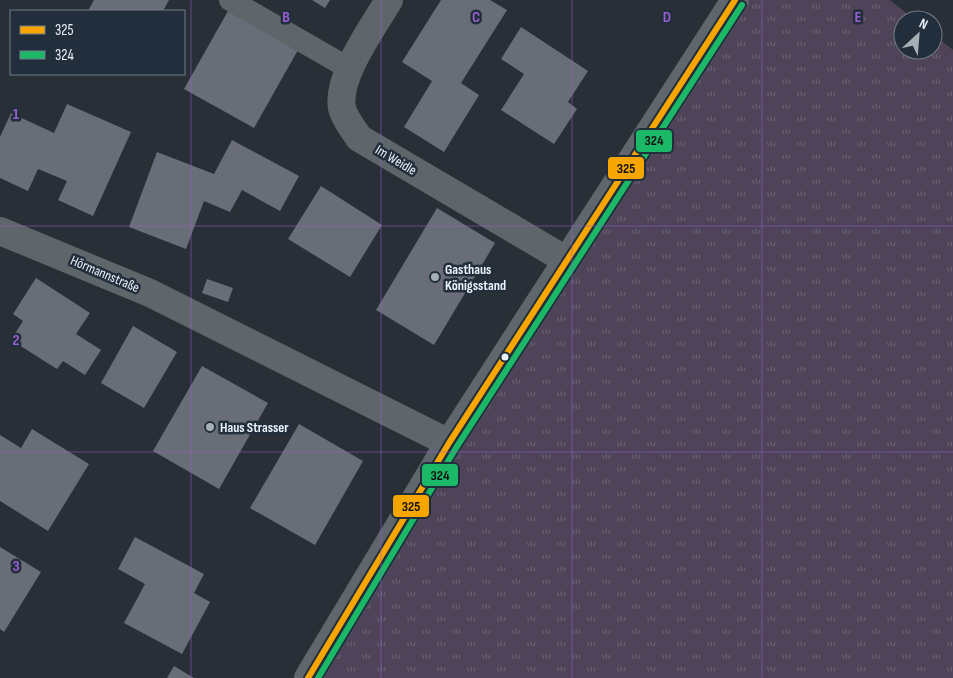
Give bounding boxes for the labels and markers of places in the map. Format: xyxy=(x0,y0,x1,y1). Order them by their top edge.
place label: Gasthaus Königsstand xyxy=(445,261,506,294)
marker: Gasthaus Königsstand xyxy=(429,271,441,283)
unlabelled marker xyxy=(500,352,510,362)
place label: Haus Strasser xyxy=(220,419,289,436)
marker: Haus Strasser xyxy=(204,421,216,433)

